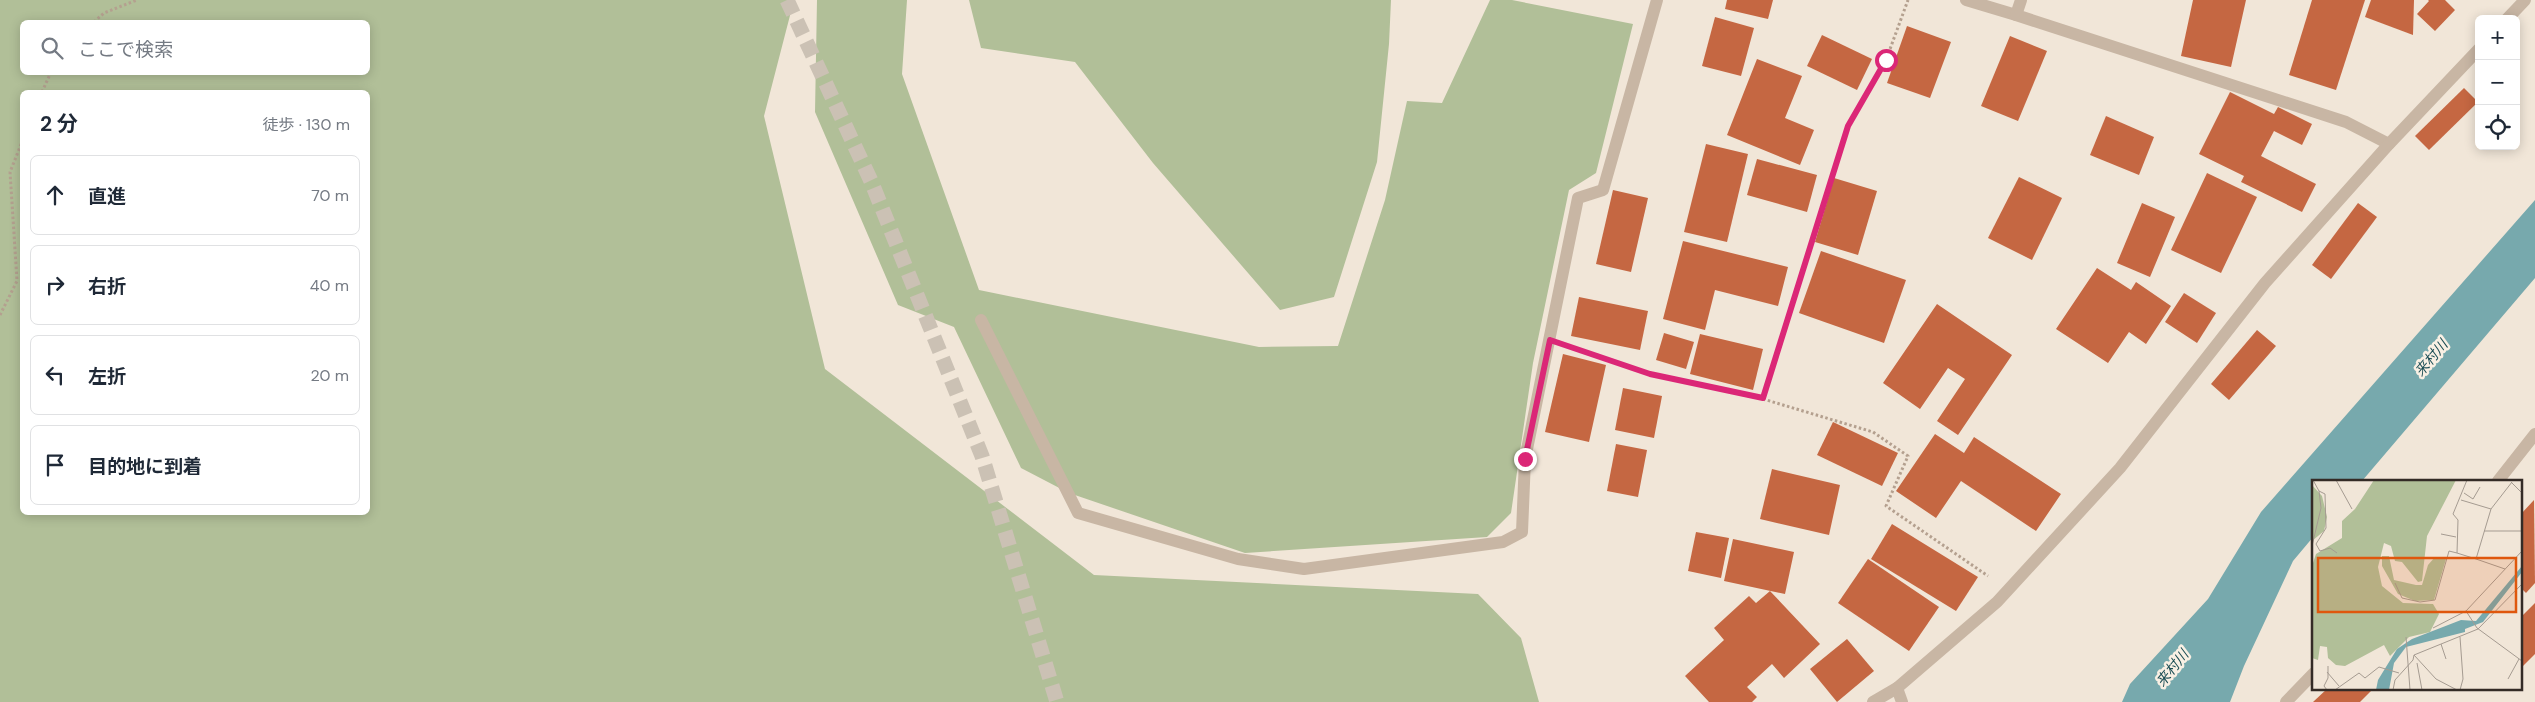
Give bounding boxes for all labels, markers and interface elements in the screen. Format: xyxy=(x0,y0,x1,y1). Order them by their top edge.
map controls xyxy=(2475,15,2520,150)
button: + xyxy=(2475,15,2520,60)
search box xyxy=(20,20,370,75)
icon: search xyxy=(38,34,66,62)
text: ここで検索 xyxy=(78,37,173,62)
route start xyxy=(1875,49,1898,72)
button: − xyxy=(2475,60,2520,105)
button: locate xyxy=(2475,105,2520,150)
text: 2 分 xyxy=(40,110,78,138)
text: 徒歩 · 130 m xyxy=(262,114,350,135)
icon: ahead xyxy=(41,181,69,209)
text: 直進 xyxy=(88,184,126,209)
text: 70 m xyxy=(311,185,349,206)
icon: right xyxy=(41,271,69,299)
text: 右折 xyxy=(88,274,126,299)
text: 40 m xyxy=(310,275,349,296)
water label: 来村川 xyxy=(2411,335,2453,380)
icon: left xyxy=(41,361,69,389)
text: 左折 xyxy=(88,364,126,389)
text: 20 m xyxy=(310,365,349,386)
route end xyxy=(1514,448,1537,471)
icon: arrive xyxy=(41,451,69,479)
text: 目的地に到着 xyxy=(88,454,202,479)
inset map xyxy=(2312,480,2522,690)
water label: 来村川 xyxy=(2152,644,2193,690)

